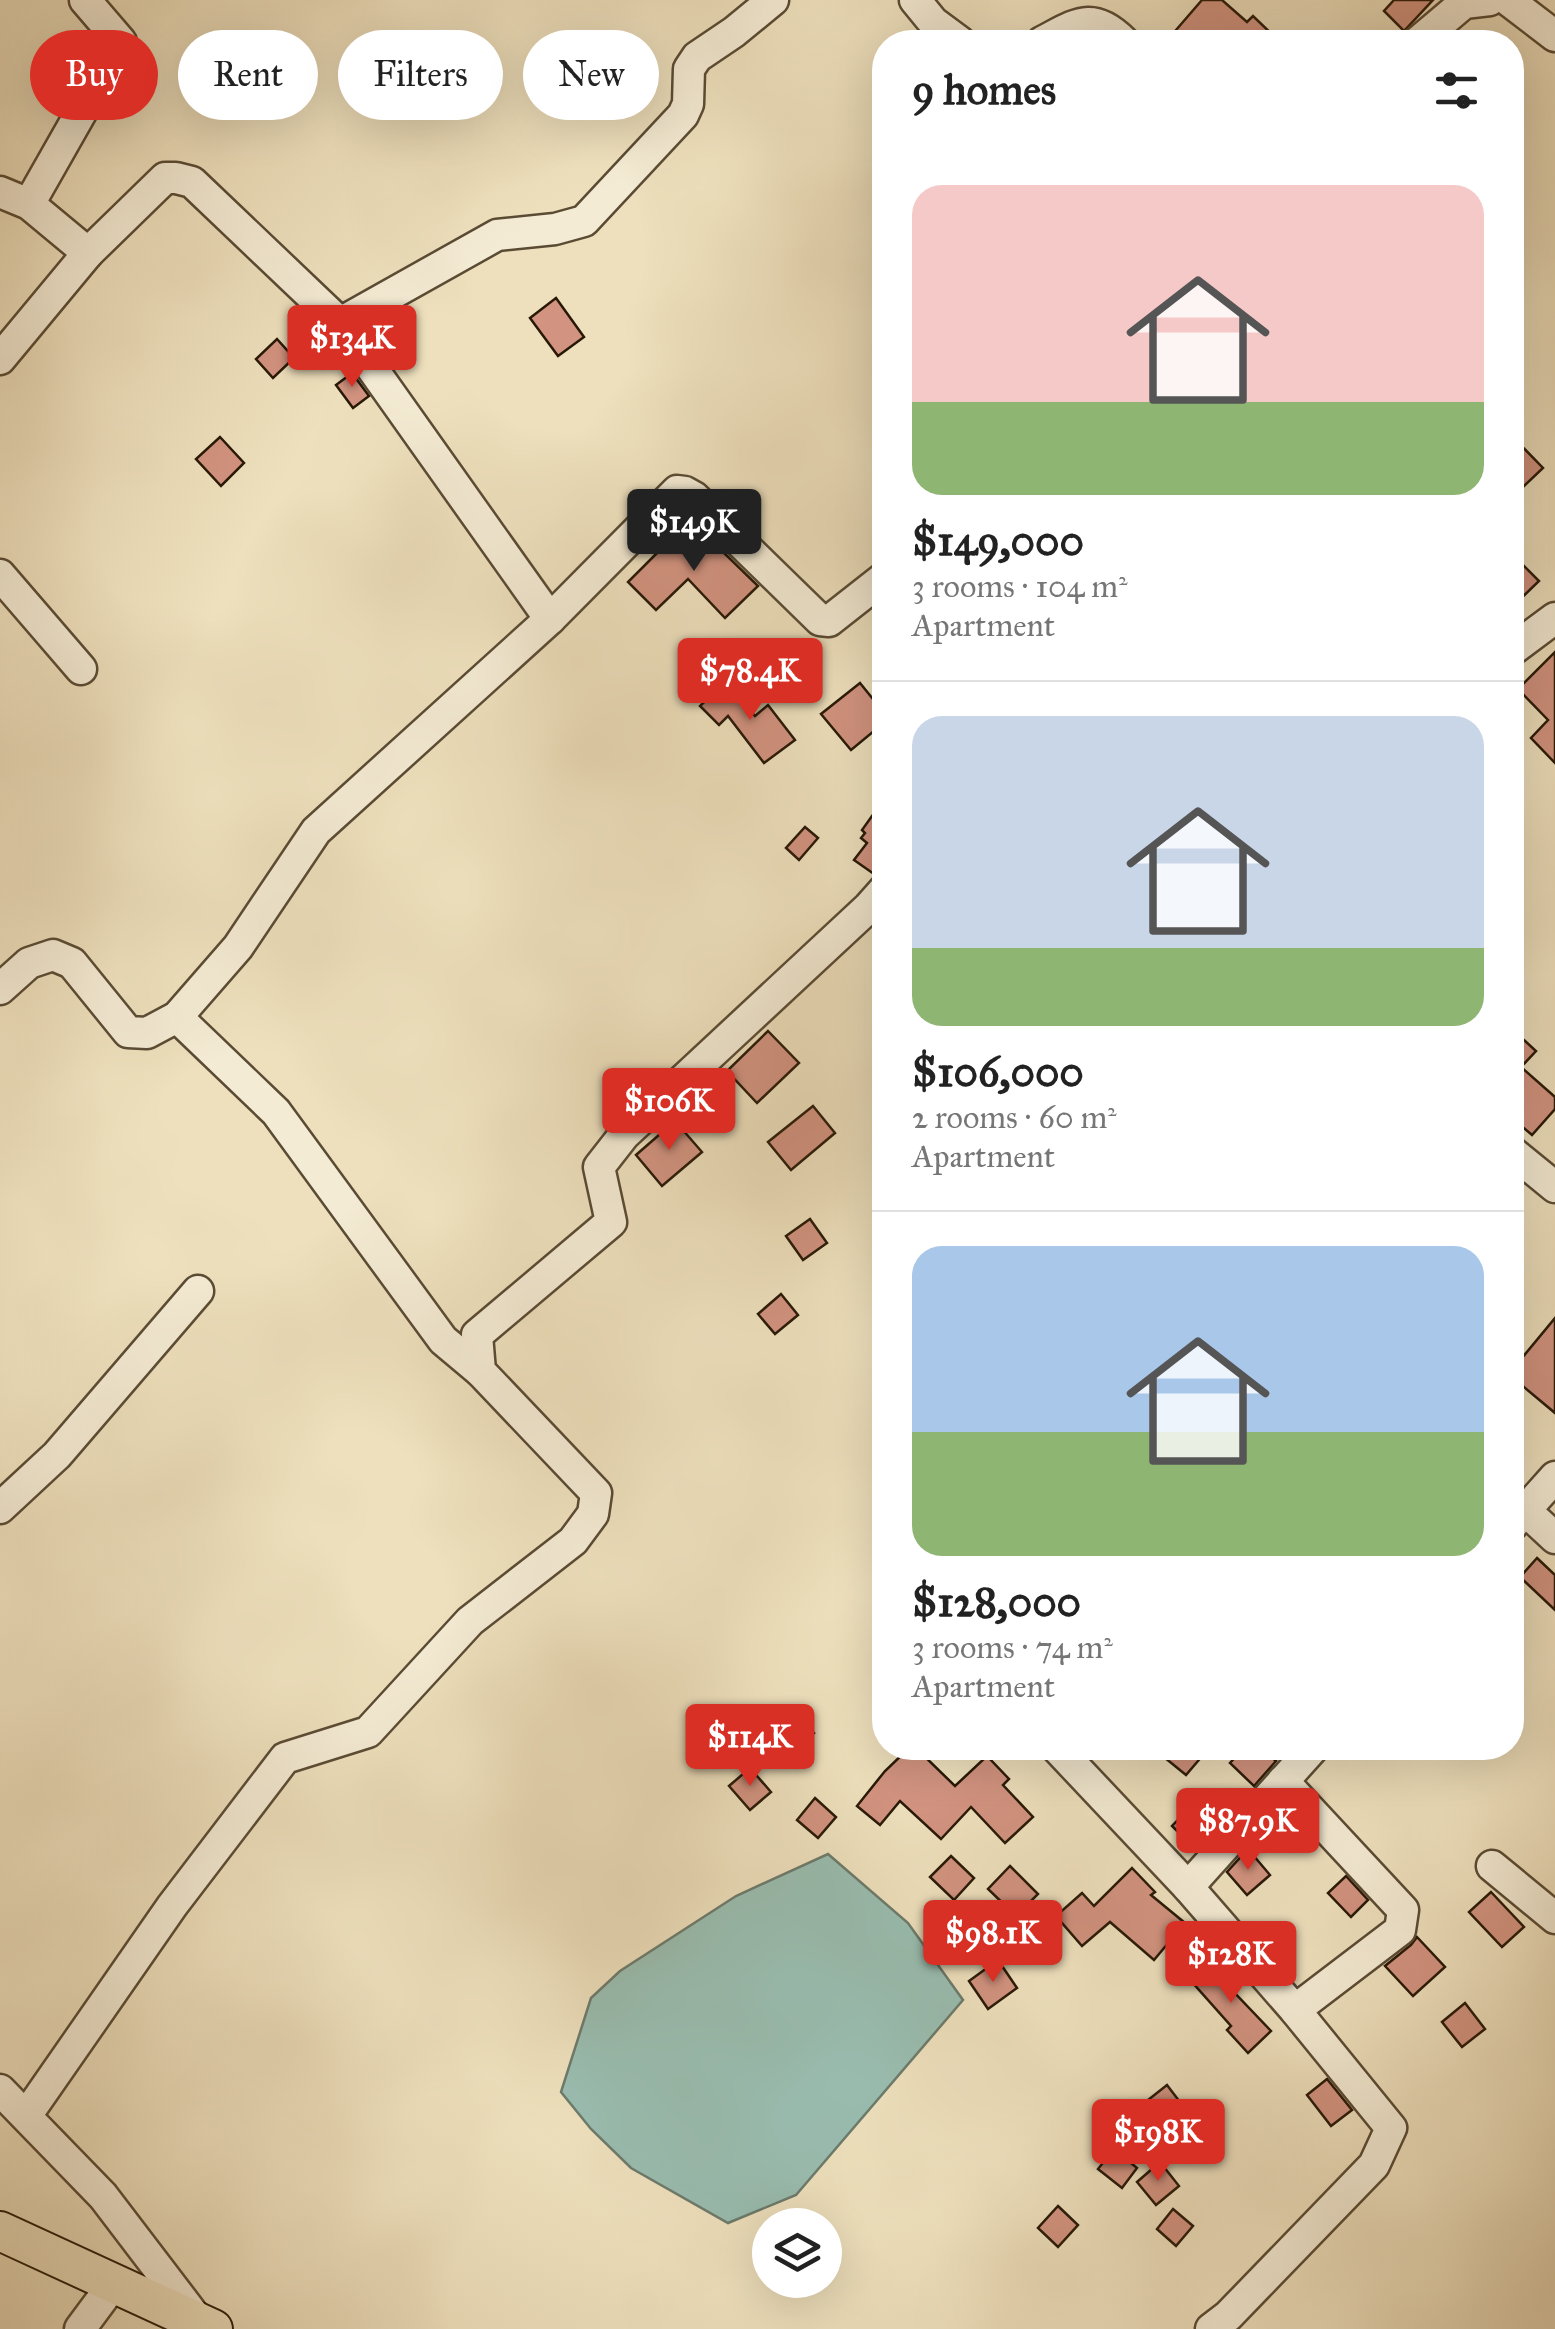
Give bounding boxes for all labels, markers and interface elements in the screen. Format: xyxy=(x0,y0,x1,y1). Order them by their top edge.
chip: Buy xyxy=(30,30,158,120)
chip: Rent xyxy=(178,30,318,120)
chip: Filters xyxy=(338,30,503,120)
chip: New xyxy=(523,30,659,120)
icon: filters xyxy=(1429,63,1484,118)
text: 9 homes xyxy=(912,64,1056,116)
icon: home xyxy=(1108,250,1288,430)
pin: $134K xyxy=(282,305,422,390)
text: $134K xyxy=(309,318,395,357)
pin: $149K xyxy=(624,489,764,574)
text: $149K xyxy=(649,502,739,541)
text: $149,000 xyxy=(912,515,1084,567)
text: 3 rooms · 104 m² xyxy=(912,567,1128,606)
text: Apartment xyxy=(912,606,1055,645)
pin: $78.4K xyxy=(669,638,831,723)
text: $78.4K xyxy=(700,651,800,690)
icon: home xyxy=(1108,781,1288,961)
text: $106,000 xyxy=(912,1046,1084,1098)
pin: $106K xyxy=(599,1068,739,1153)
text: $106K xyxy=(624,1081,714,1120)
text: 2 rooms · 60 m² xyxy=(912,1098,1117,1137)
text: Apartment xyxy=(912,1137,1055,1176)
icon: home xyxy=(1108,1311,1288,1491)
text: $128,000 xyxy=(912,1576,1081,1628)
text: 3 rooms · 74 m² xyxy=(912,1628,1113,1667)
text: Apartment xyxy=(912,1667,1055,1706)
pin: $114K xyxy=(680,1704,820,1789)
text: $114K xyxy=(707,1717,793,1756)
pin: $87.9K xyxy=(1167,1788,1329,1873)
text: $87.9K xyxy=(1198,1801,1298,1840)
pin: $98.1K xyxy=(912,1900,1074,1985)
text: $98.1K xyxy=(945,1913,1041,1952)
pin: $128K xyxy=(1161,1921,1301,2006)
text: $128K xyxy=(1187,1934,1275,1973)
pin: $198K xyxy=(1088,2099,1228,2184)
text: $198K xyxy=(1114,2112,1202,2151)
map controls xyxy=(752,2208,842,2298)
button: layers xyxy=(752,2208,842,2298)

